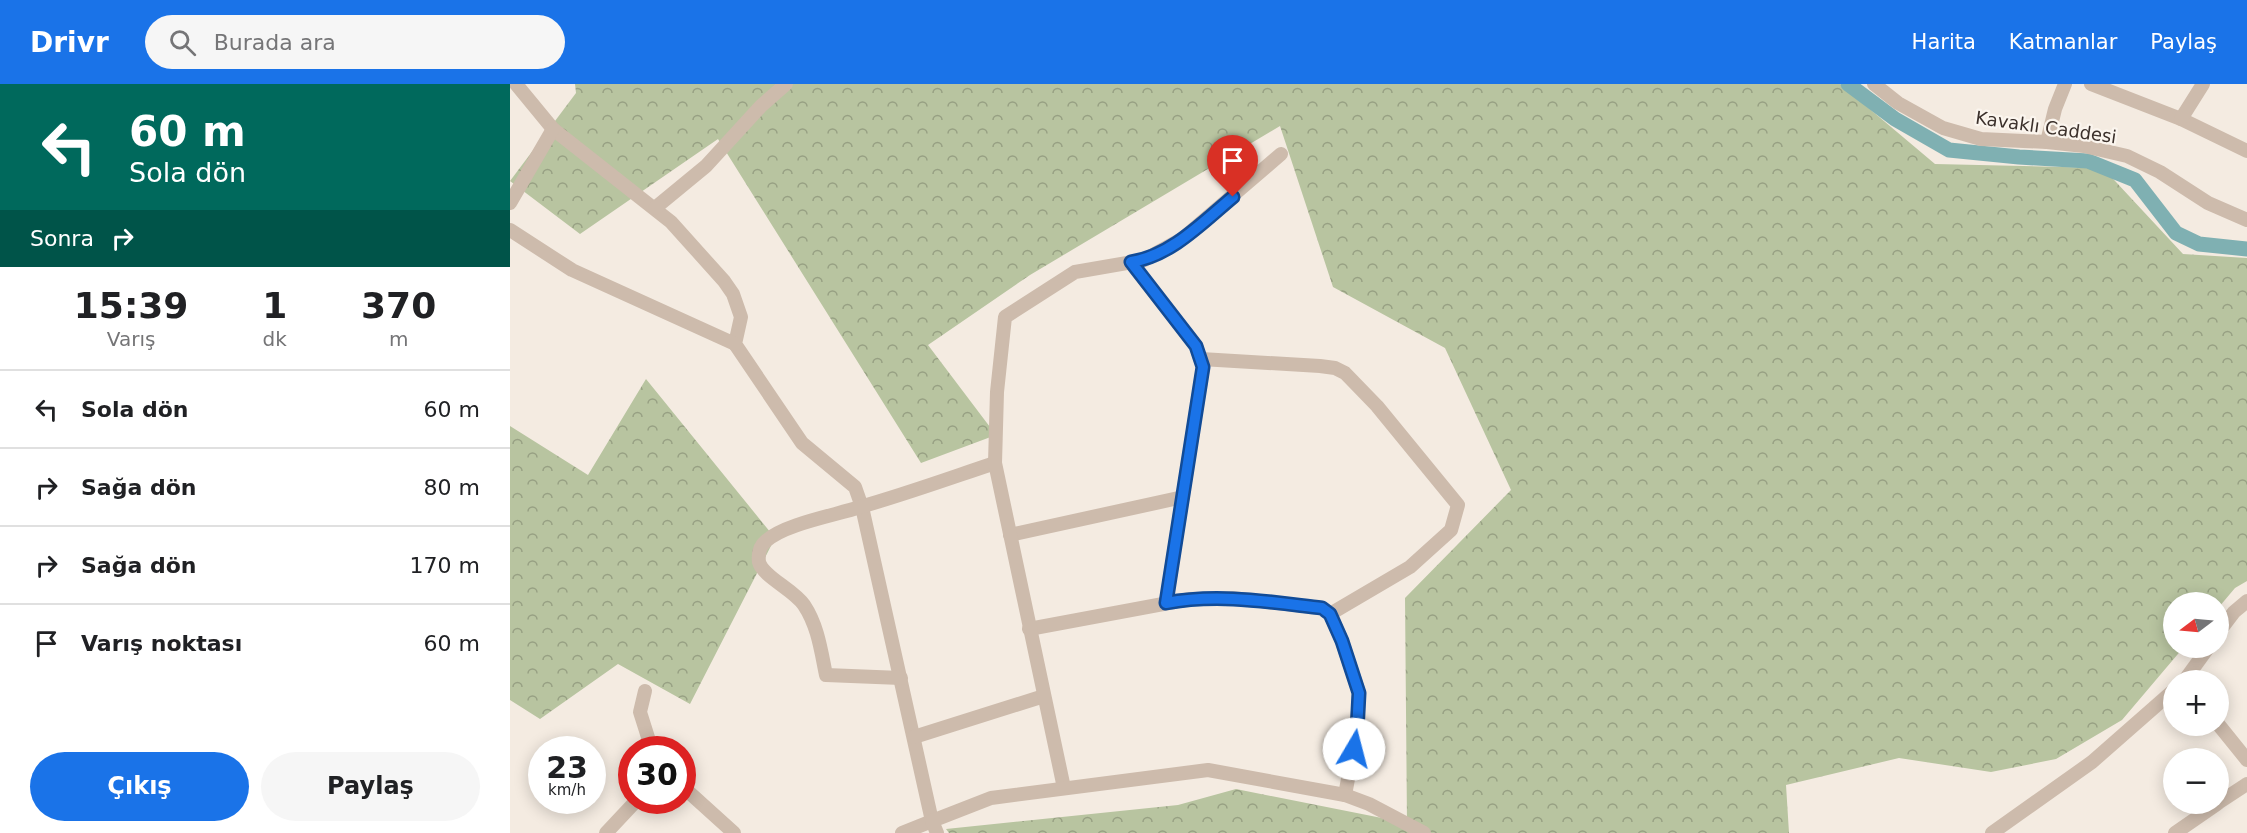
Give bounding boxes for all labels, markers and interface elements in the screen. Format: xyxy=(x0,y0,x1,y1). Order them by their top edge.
search box xyxy=(145,15,565,69)
text: Drivr xyxy=(30,26,109,59)
icon: search xyxy=(166,26,199,59)
text: Burada ara xyxy=(214,30,336,55)
text: Harita xyxy=(1912,30,1976,54)
text: Katmanlar xyxy=(2009,30,2117,54)
text: Paylaş xyxy=(2150,30,2217,54)
text: 60 m xyxy=(129,107,246,156)
street label: Kavaklı Caddesi xyxy=(1974,107,2118,147)
icon: left xyxy=(30,108,108,186)
pin xyxy=(1207,135,1258,197)
icon: arrive xyxy=(1216,144,1249,177)
text: Sola dön xyxy=(129,157,246,188)
icon: right xyxy=(106,222,139,255)
text: Sonra xyxy=(30,226,94,251)
text: 15:39 xyxy=(74,285,188,326)
text: 1 xyxy=(262,285,287,326)
text: 370 xyxy=(361,285,436,326)
text: Varış xyxy=(107,327,155,351)
text: dk xyxy=(263,327,287,351)
text: m xyxy=(389,327,408,351)
icon: left xyxy=(30,393,63,426)
text: Sola dön xyxy=(81,397,189,422)
text: 60 m xyxy=(424,397,480,422)
icon: right xyxy=(30,471,63,504)
text: Sağa dön xyxy=(81,475,196,500)
text: 80 m xyxy=(424,475,480,500)
icon: right xyxy=(30,549,63,582)
text: Sağa dön xyxy=(81,553,196,578)
text: 170 m xyxy=(410,553,480,578)
north arrow xyxy=(2163,592,2229,658)
map controls xyxy=(2163,592,2229,814)
icon: arrive xyxy=(30,627,63,660)
text: Varış noktası xyxy=(81,631,242,656)
text: 60 m xyxy=(424,631,480,656)
button: + xyxy=(2163,670,2229,736)
position arrow xyxy=(1322,717,1386,781)
speed limit sign: 30 xyxy=(618,736,696,814)
button: − xyxy=(2163,748,2229,814)
text: 23 xyxy=(546,750,588,785)
button: Çıkış xyxy=(30,752,249,821)
button: Paylaş xyxy=(261,752,480,821)
text: km/h xyxy=(548,781,586,799)

